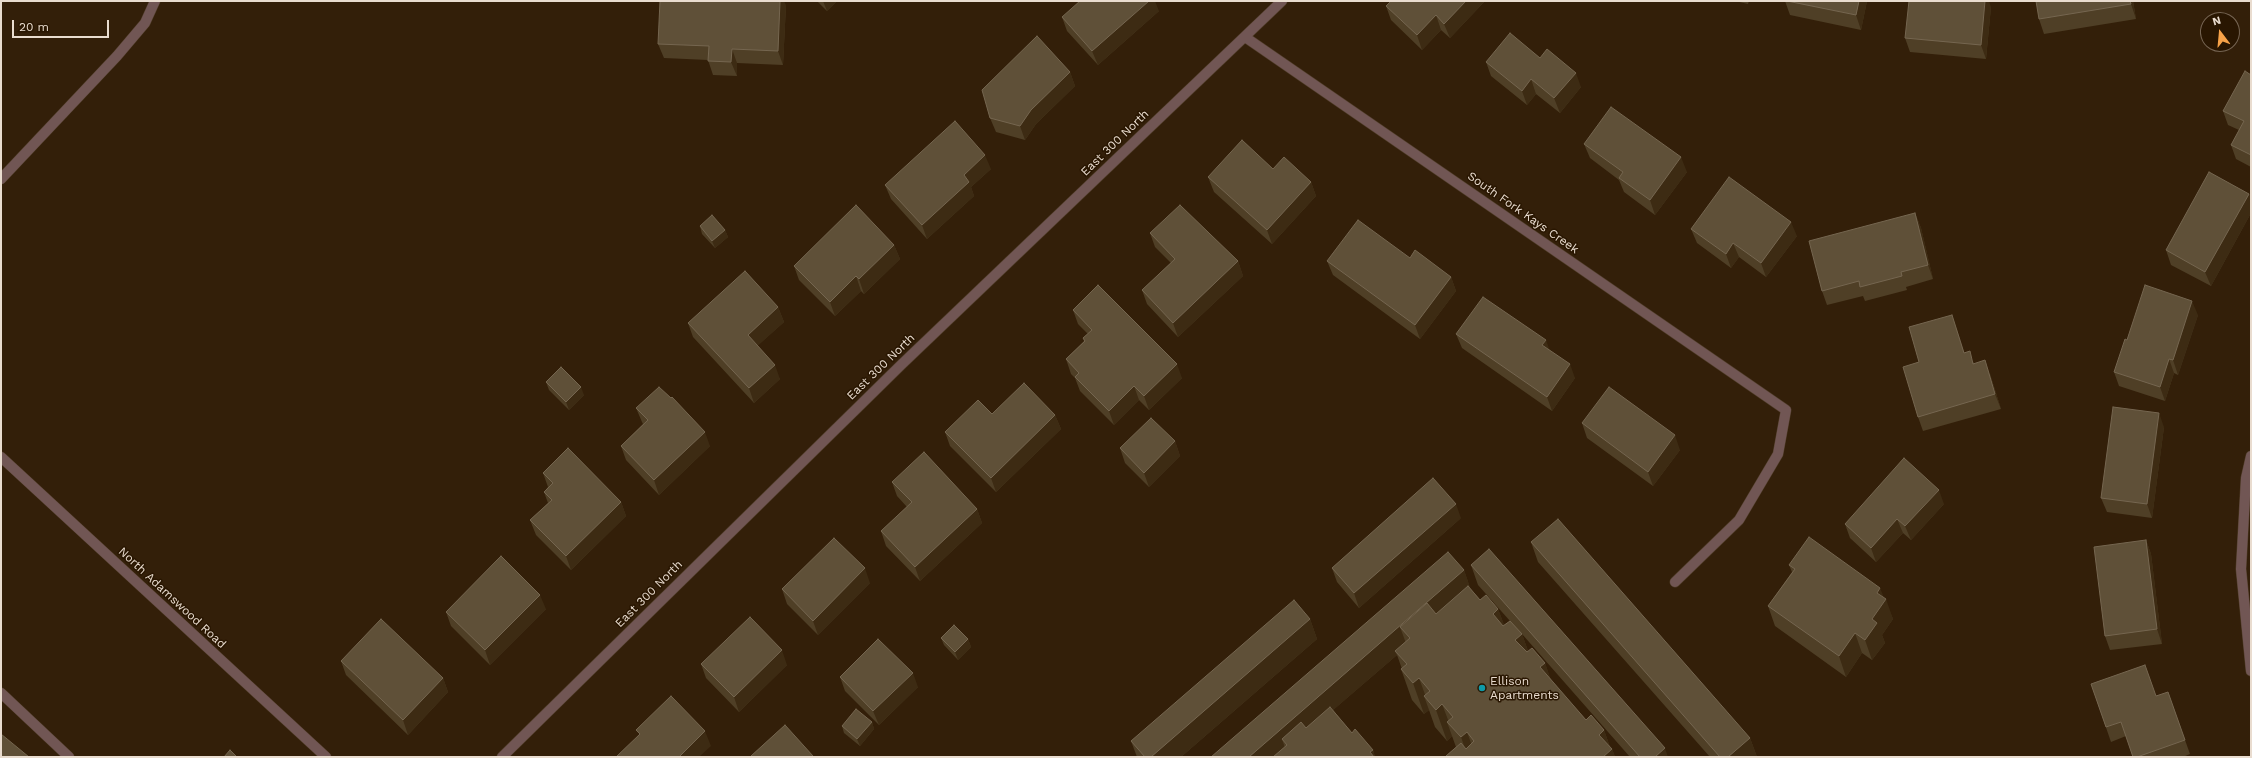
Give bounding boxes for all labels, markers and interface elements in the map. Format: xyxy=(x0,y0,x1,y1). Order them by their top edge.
scale bar xyxy=(14,12,111,38)
north arrow xyxy=(2200,12,2240,52)
text: N xyxy=(2211,14,2223,28)
text: 20 m xyxy=(19,20,49,34)
street label: East 300 North xyxy=(1078,107,1152,179)
street label: South Fork Kays Creek xyxy=(1465,169,1581,257)
street label: East 300 North xyxy=(844,331,918,403)
street label: North Adamswood Road xyxy=(115,544,229,652)
street label: East 300 North xyxy=(613,558,685,630)
place label: Ellison Apartments xyxy=(1490,674,1559,702)
marker: Ellison Apartments xyxy=(1477,683,1487,693)

